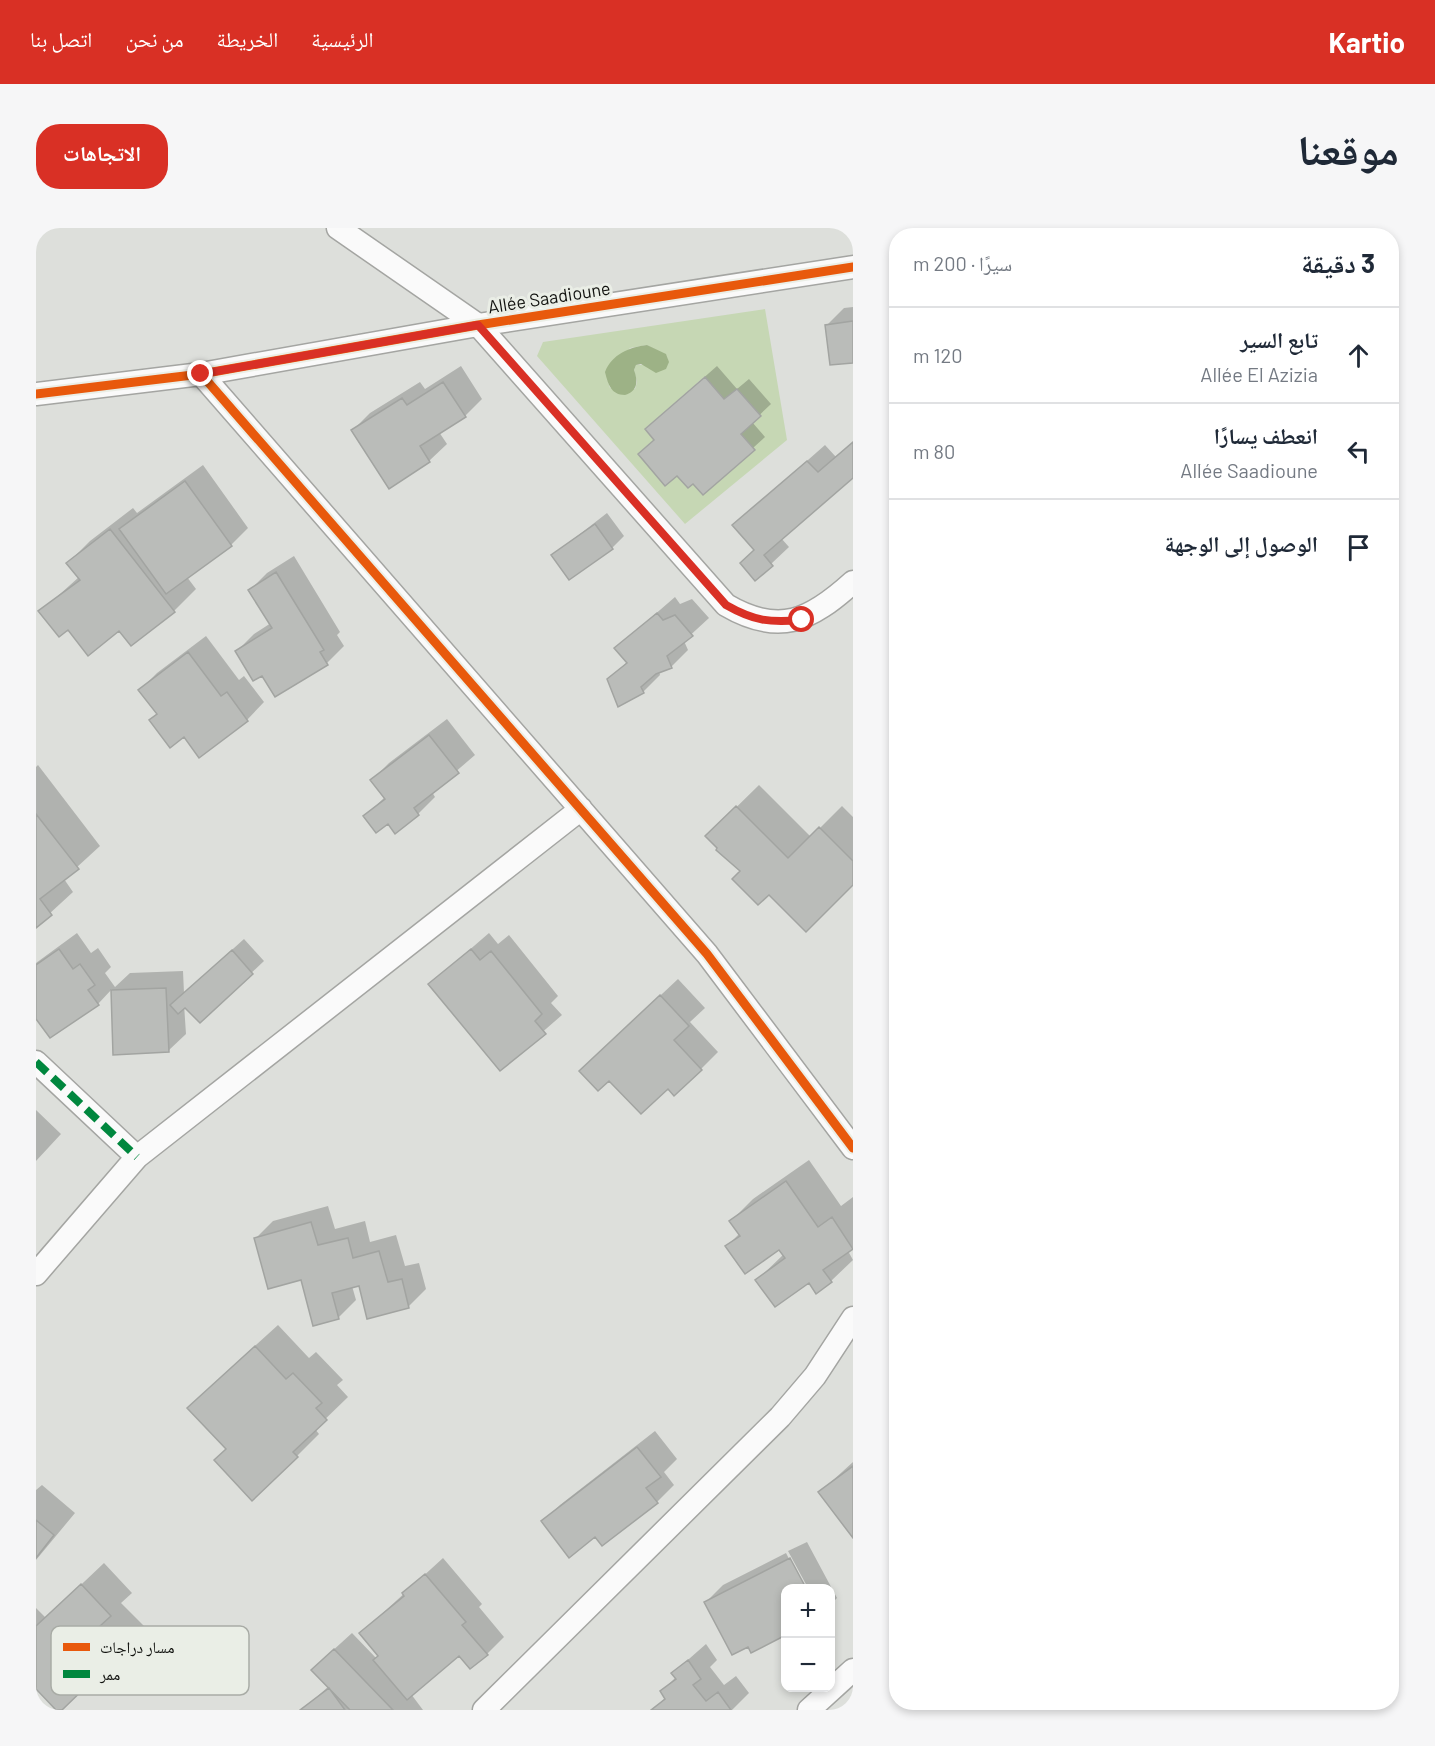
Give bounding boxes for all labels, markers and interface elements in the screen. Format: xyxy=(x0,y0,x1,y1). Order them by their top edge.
text: Kartio xyxy=(1328,25,1405,59)
text: اتصل بنا xyxy=(30,26,92,51)
text: من نحن xyxy=(125,26,183,51)
text: الخريطة xyxy=(216,26,278,51)
text: الرئيسية xyxy=(311,26,374,51)
text: موقعنا xyxy=(1298,123,1399,173)
button: الاتجاهات xyxy=(36,124,168,189)
text: 3 دقيقة xyxy=(1301,247,1375,278)
text: سيرًا · 200 m xyxy=(913,251,1012,275)
street label: Allée Saadioune xyxy=(486,276,612,318)
text: تابع السير xyxy=(1240,326,1318,352)
icon: ahead xyxy=(1342,339,1375,372)
text: 120 m xyxy=(913,343,963,367)
route end xyxy=(187,360,213,386)
text: Allée El Azizia xyxy=(1200,362,1318,386)
text: انعطف يسارًا xyxy=(1214,422,1318,448)
icon: left xyxy=(1342,435,1375,468)
text: 80 m xyxy=(913,439,955,463)
text: Allée Saadioune xyxy=(1180,458,1318,482)
text: الوصول إلى الوجهة xyxy=(1165,530,1318,556)
icon: arrive xyxy=(1342,531,1375,564)
route start xyxy=(788,606,814,632)
map controls xyxy=(781,1584,835,1692)
button: + xyxy=(781,1584,835,1638)
legend xyxy=(51,1626,249,1695)
text: مسار دراجات xyxy=(100,1637,175,1657)
button: − xyxy=(781,1638,835,1692)
text: ممر xyxy=(99,1664,120,1684)

